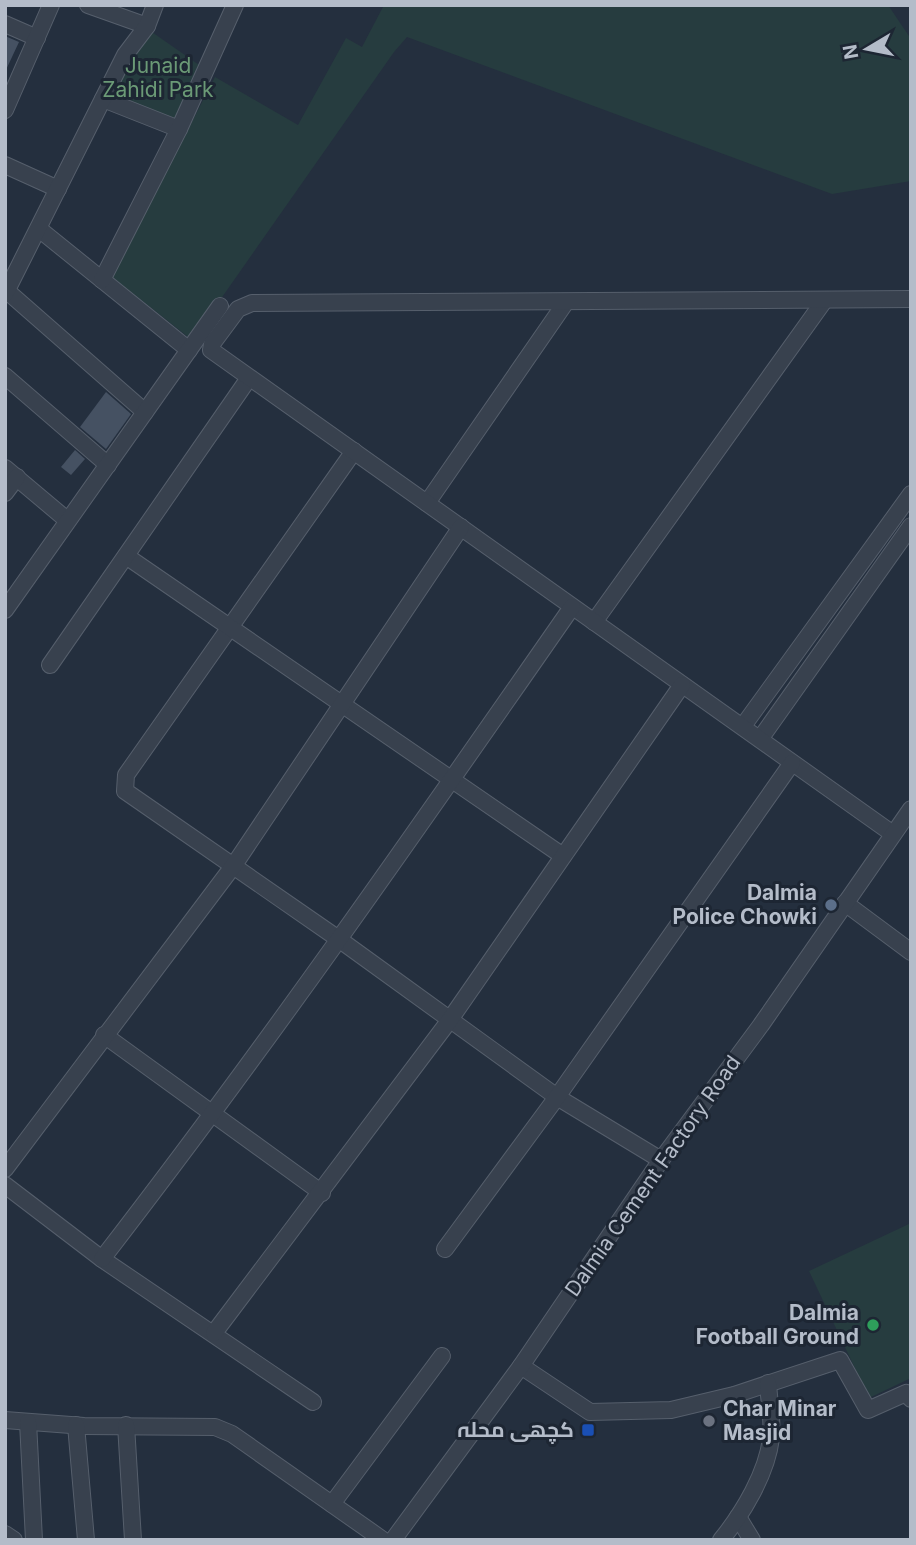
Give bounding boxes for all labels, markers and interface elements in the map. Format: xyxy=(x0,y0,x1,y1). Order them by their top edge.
north arrow xyxy=(832,14,902,84)
text: N xyxy=(838,43,863,61)
park label: Junaid Zahidi Park xyxy=(102,53,214,102)
place label: Dalmia Police Chowki xyxy=(673,880,817,929)
marker: Dalmia Police Chowki xyxy=(823,897,839,913)
street label: Dalmia Cement Factory Road xyxy=(560,1051,745,1301)
place label: Dalmia Football Ground xyxy=(696,1300,859,1349)
marker: Dalmia Football Ground xyxy=(865,1317,881,1333)
place label: Char Minar Masjid xyxy=(723,1396,837,1445)
marker: Char Minar Masjid xyxy=(701,1413,717,1429)
place label: کچھی محلہ xyxy=(458,1417,574,1445)
marker: کچھی محلہ xyxy=(580,1422,596,1438)

